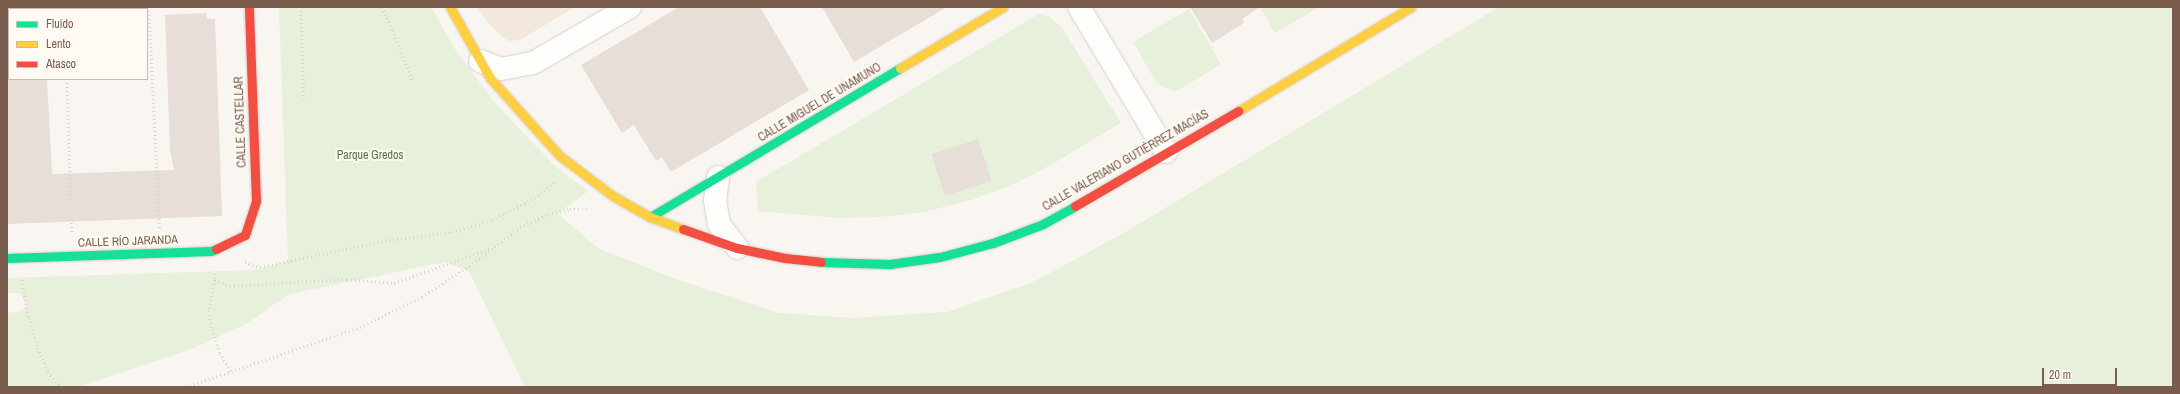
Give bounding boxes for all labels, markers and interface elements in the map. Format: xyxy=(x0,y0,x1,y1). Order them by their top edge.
legend xyxy=(8,8,148,80)
text: Fluido xyxy=(46,16,73,32)
text: Lento xyxy=(46,36,71,52)
text: Atasco xyxy=(46,56,76,72)
street label: CALLE MIGUEL DE UNAMUNO xyxy=(756,60,884,146)
street label: CALLE CASTELLAR xyxy=(232,76,250,168)
street label: CALLE VALERIANO GUTIÉRREZ MACÍAS xyxy=(1040,107,1212,215)
park label: Parque Gredos xyxy=(337,149,403,163)
street label: CALLE RÍO JARANDA xyxy=(78,233,178,251)
scale bar xyxy=(2044,360,2119,386)
text: 20 m xyxy=(2049,367,2071,383)

